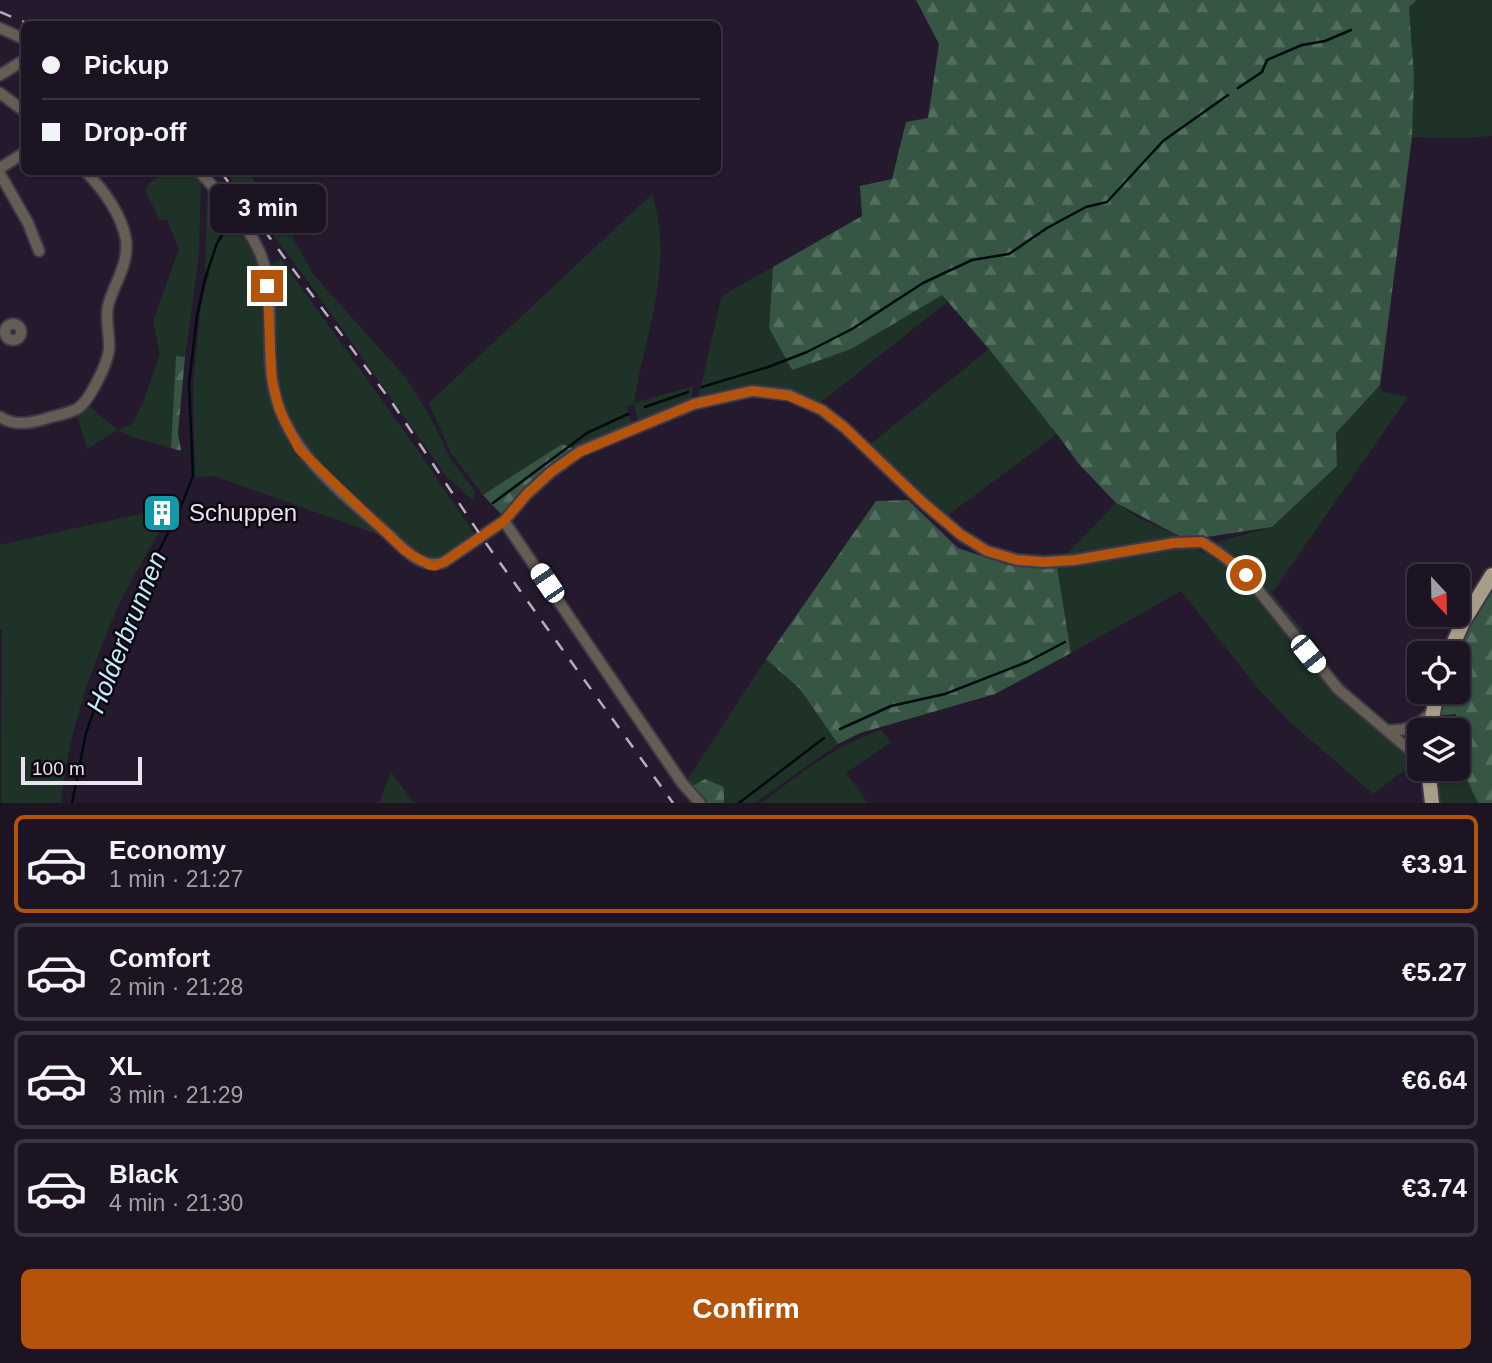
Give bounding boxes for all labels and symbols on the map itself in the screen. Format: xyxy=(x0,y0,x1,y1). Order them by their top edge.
callout: 3 min xyxy=(209,184,325,233)
route end xyxy=(251,270,283,302)
building icon: Schuppen xyxy=(141,492,183,534)
place label: Schuppen xyxy=(189,499,297,526)
water label: Holderbrunnen xyxy=(80,547,172,717)
route start xyxy=(1230,559,1262,591)
car xyxy=(527,560,568,606)
north arrow xyxy=(1407,564,1470,626)
car xyxy=(1287,631,1330,677)
scale bar xyxy=(21,754,142,786)

